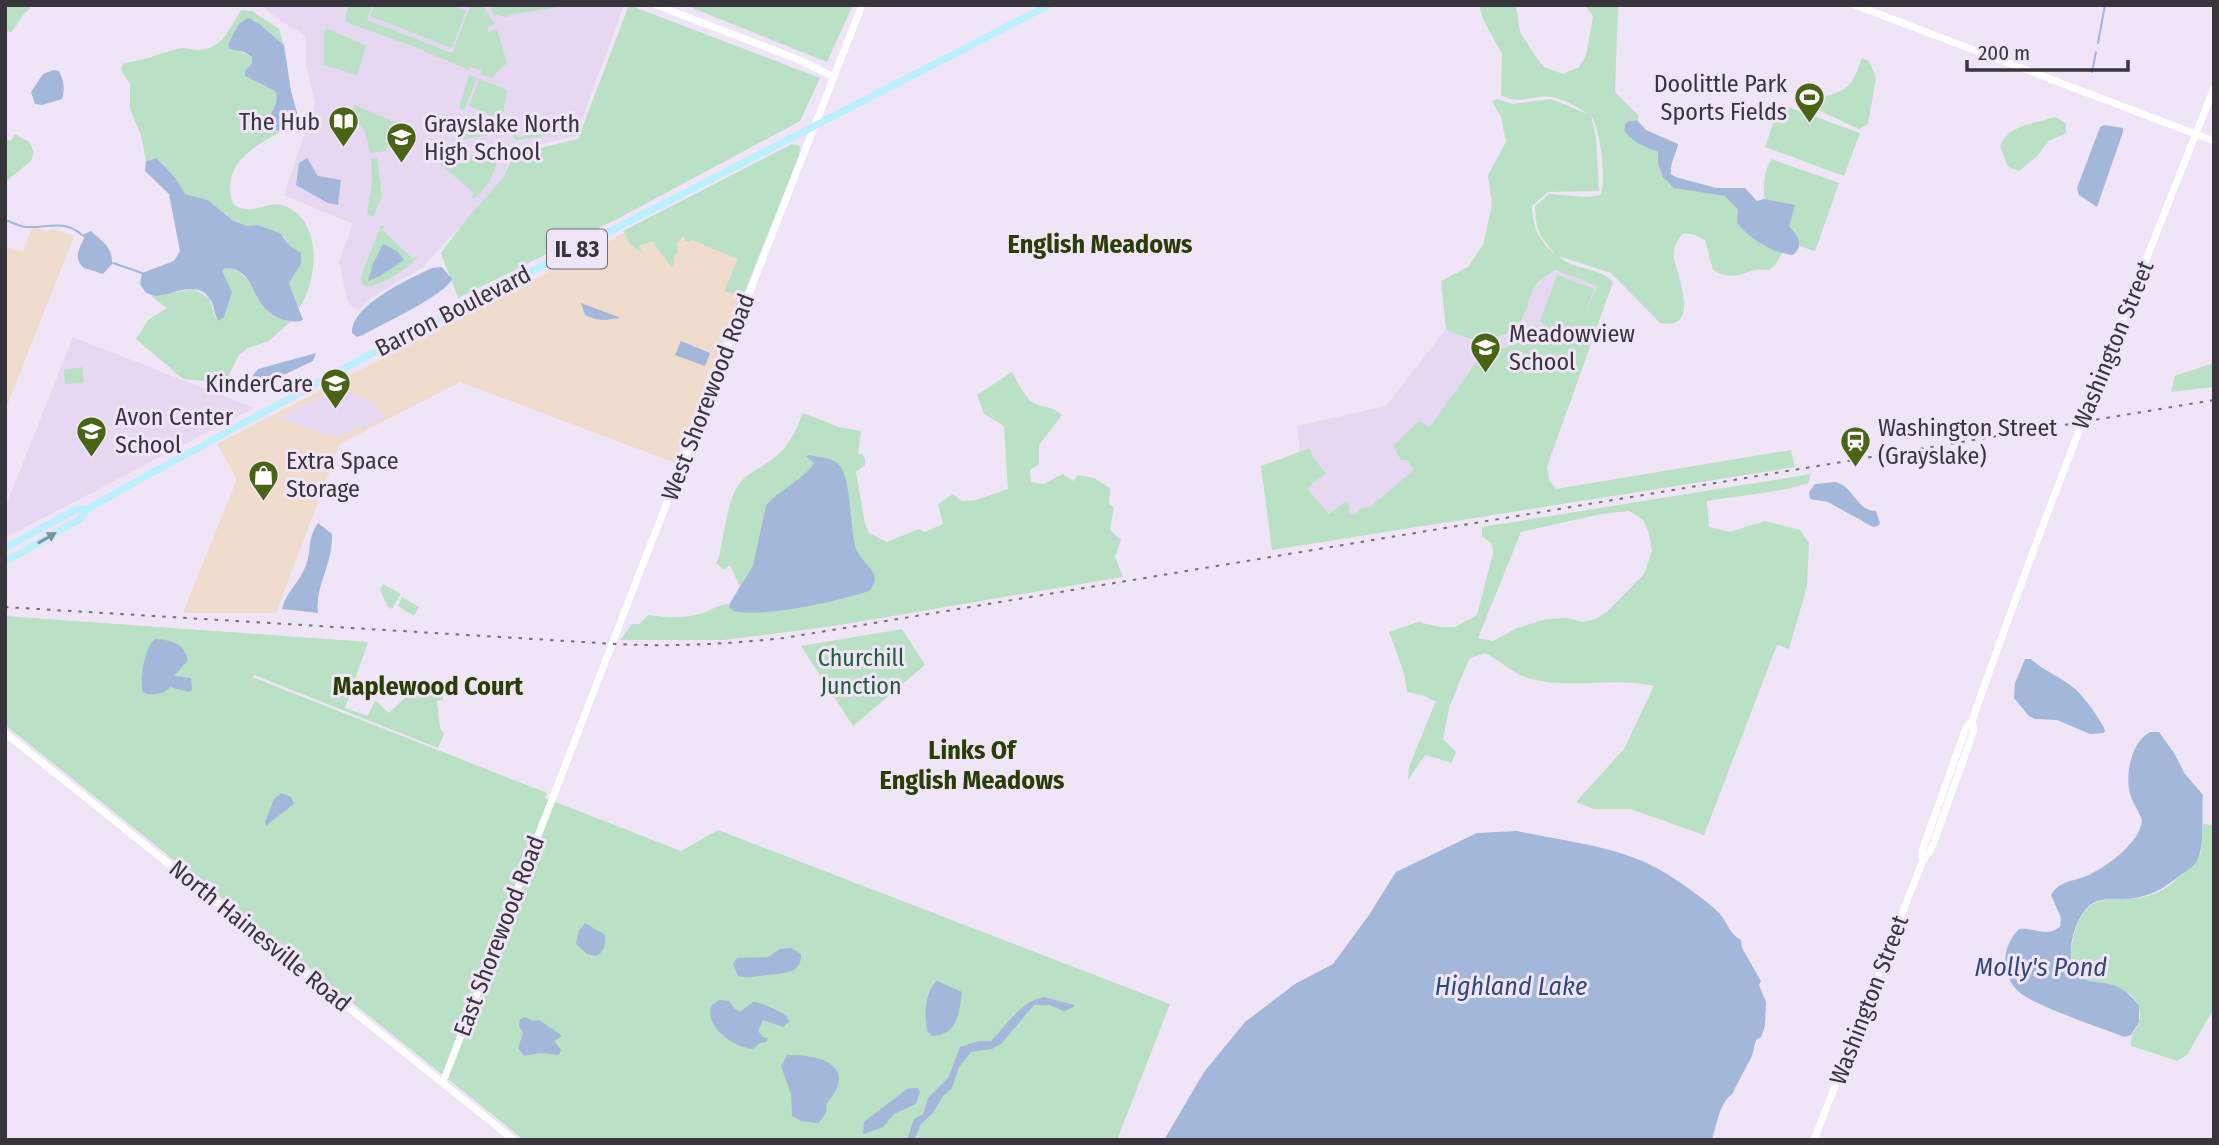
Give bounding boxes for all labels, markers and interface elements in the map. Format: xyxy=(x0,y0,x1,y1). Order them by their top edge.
scale bar xyxy=(1967,28,2128,72)
text: 200 m xyxy=(1978,40,2030,66)
place label: Doolittle Park Sports Fields xyxy=(1654,70,1788,126)
sports icon: Doolittle Park Sports Fields xyxy=(1793,81,1827,125)
library icon: The Hub xyxy=(326,105,360,149)
place label: The Hub xyxy=(239,108,320,136)
place label: Grayslake North High School xyxy=(424,110,580,166)
school or university icon: Grayslake North High School xyxy=(384,121,418,165)
district label: English Meadows xyxy=(1008,229,1192,260)
road number: IL 83 xyxy=(547,230,607,268)
street label: Washington Street xyxy=(2066,257,2160,433)
street label: Barron Boulevard xyxy=(371,260,535,362)
street label: West Shorewood Road xyxy=(656,290,760,504)
place label: Meadowview School xyxy=(1509,320,1635,376)
school or university icon: Meadowview School xyxy=(1469,331,1503,375)
school or university icon: KinderCare xyxy=(319,367,353,411)
place label: KinderCare xyxy=(205,370,313,398)
place label: Avon Center School xyxy=(115,403,234,459)
school or university icon: Avon Center School xyxy=(75,414,109,458)
place label: Washington Street (Grayslake) xyxy=(1878,414,2057,470)
station icon: Washington Street (Grayslake) xyxy=(1838,425,1872,469)
place label: Extra Space Storage xyxy=(286,447,399,503)
shop icon: Extra Space Storage xyxy=(246,458,280,502)
one-way arrow xyxy=(38,532,57,544)
park label: Churchill Junction xyxy=(818,644,904,700)
district label: Maplewood Court xyxy=(333,671,524,702)
district label: Links Of English Meadows xyxy=(880,735,1064,796)
street label: East Shorewood Road xyxy=(448,832,550,1040)
street label: North Hainesville Road xyxy=(164,854,356,1018)
street label: Washington Street xyxy=(1824,911,1914,1089)
water label: Molly's Pond xyxy=(1975,952,2107,983)
water label: Highland Lake xyxy=(1435,971,1587,1002)

